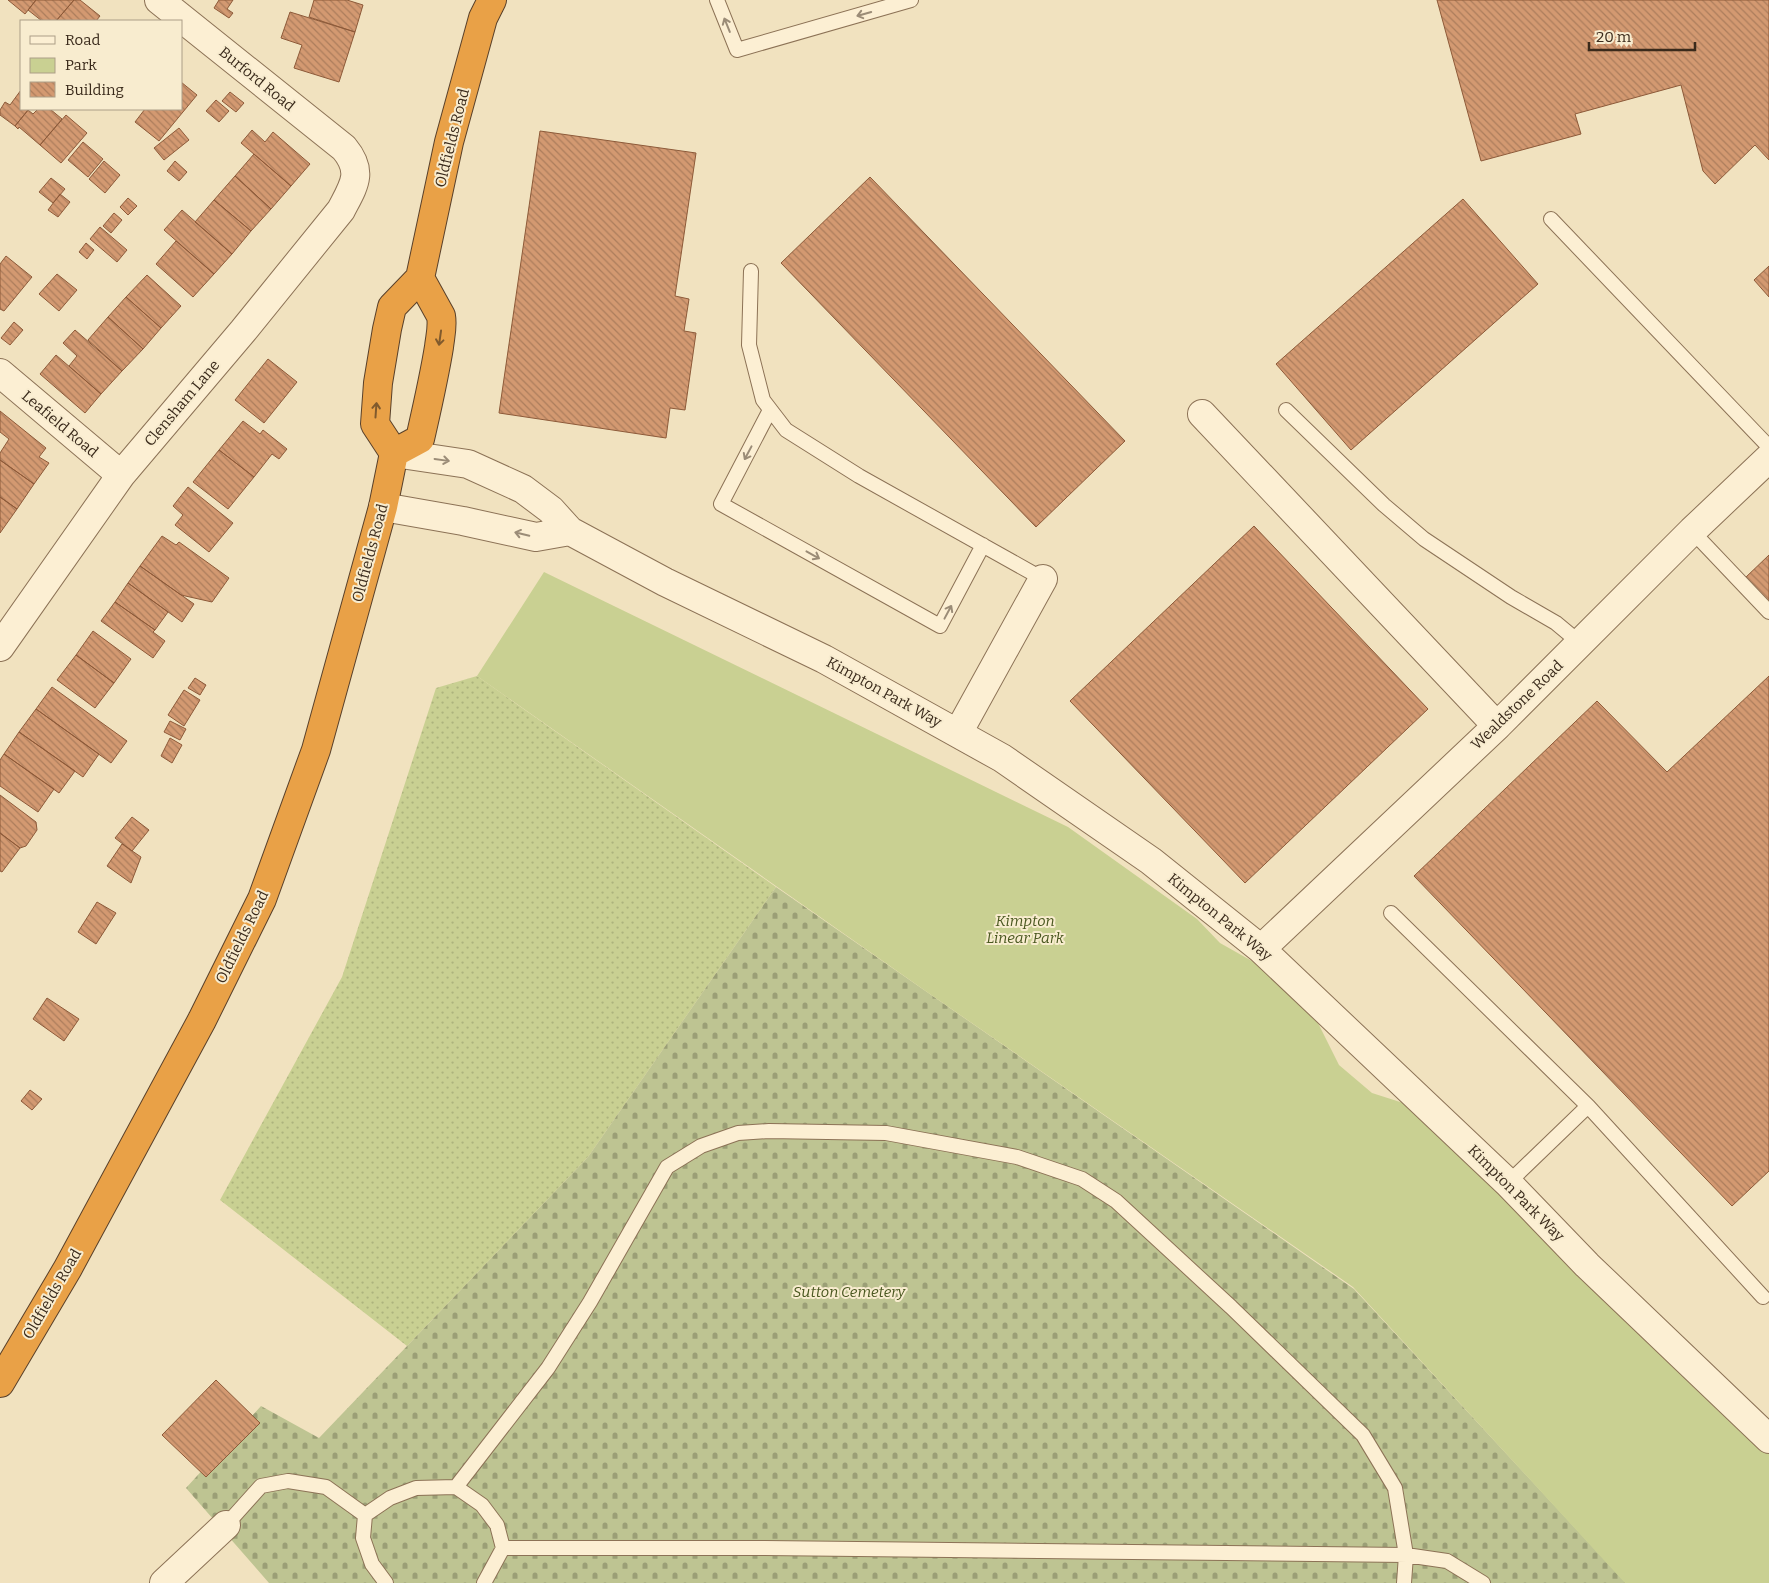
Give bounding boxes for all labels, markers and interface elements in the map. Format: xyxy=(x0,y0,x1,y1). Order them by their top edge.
one-way arrow xyxy=(857,9,873,19)
one-way arrow xyxy=(722,18,732,33)
legend xyxy=(20,20,182,110)
scale bar xyxy=(1589,20,1695,52)
text: 20 m xyxy=(1596,28,1632,46)
text: Road xyxy=(65,31,100,49)
street label: Burford Road xyxy=(215,43,299,115)
text: Park xyxy=(65,56,97,74)
text: Building xyxy=(65,81,124,99)
street label: Oldfields Road xyxy=(431,87,473,189)
one-way arrow xyxy=(435,330,445,346)
street label: Clensham Lane xyxy=(141,356,223,450)
street label: Leafield Road xyxy=(18,387,102,461)
one-way arrow xyxy=(372,402,381,418)
one-way arrow xyxy=(742,445,752,460)
one-way arrow xyxy=(434,455,450,465)
street label: Oldfields Road xyxy=(348,502,392,604)
one-way arrow xyxy=(515,528,531,538)
one-way arrow xyxy=(805,550,820,560)
one-way arrow xyxy=(943,605,953,620)
street label: Kimpton Park Way xyxy=(823,653,945,731)
street label: Wealdstone Road xyxy=(1467,656,1567,753)
street label: Kimpton Park Way xyxy=(1164,869,1276,965)
street label: Oldfields Road xyxy=(212,888,272,986)
park label: Kimpton Linear Park xyxy=(986,912,1065,947)
street label: Kimpton Park Way xyxy=(1464,1141,1568,1245)
street label: Oldfields Road xyxy=(19,1246,85,1342)
park label: Sutton Cemetery xyxy=(793,1283,907,1301)

